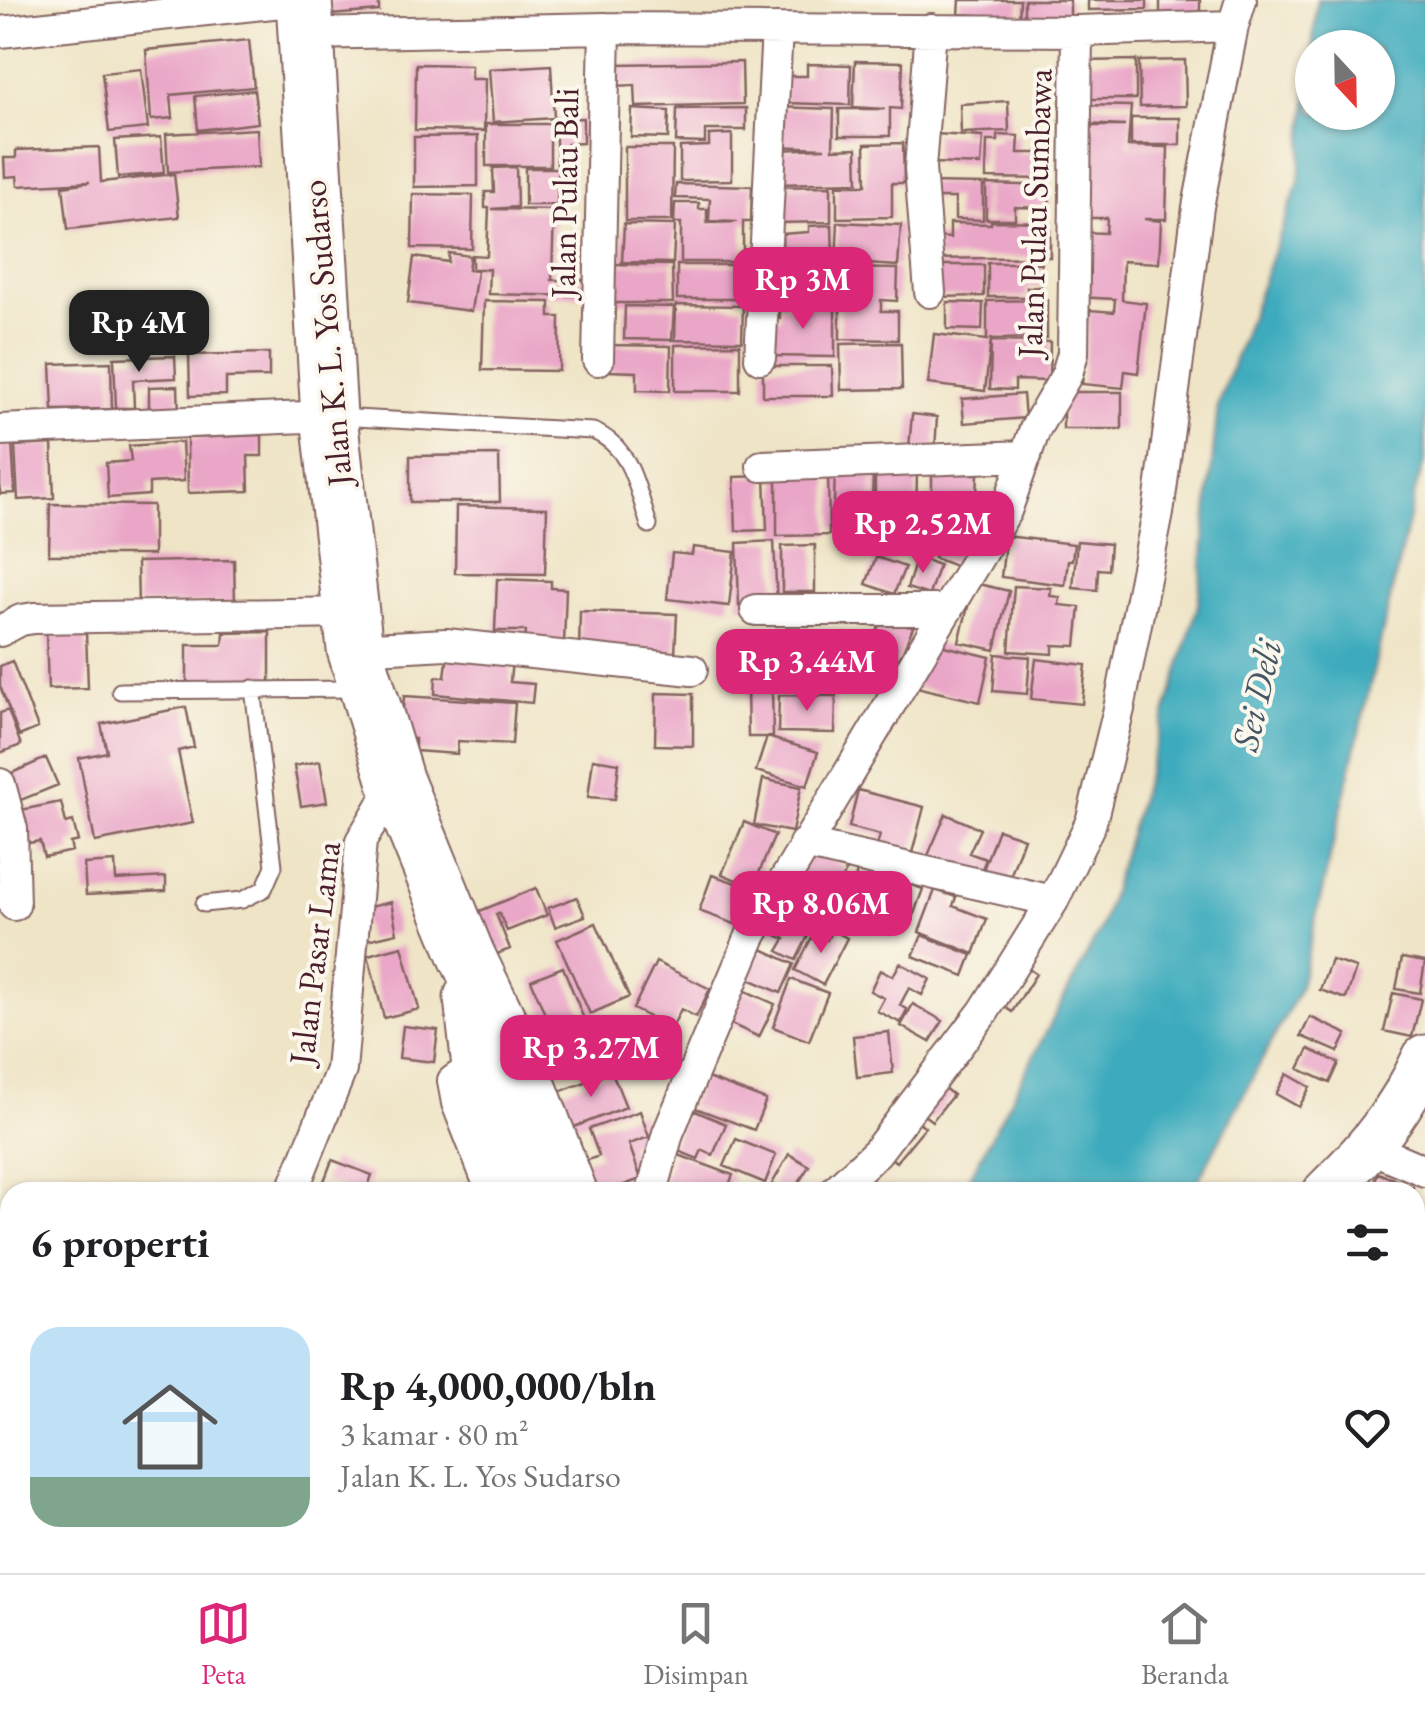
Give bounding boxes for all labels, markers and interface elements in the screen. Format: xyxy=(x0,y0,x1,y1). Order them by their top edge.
north arrow xyxy=(1295,30,1395,130)
map controls xyxy=(1295,30,1395,130)
street label: Jalan Pulau Sumbawa xyxy=(1006,68,1062,361)
street label: Jalan Pulau Bali xyxy=(540,87,588,302)
street label: Jalan K. L. Yos Sudarso xyxy=(290,178,362,491)
pin: Rp 3M xyxy=(733,247,873,332)
text: Rp 3M xyxy=(755,258,851,300)
pin: Rp 4M xyxy=(69,290,209,375)
text: Rp 4M xyxy=(91,301,187,343)
pin: Rp 2.52M xyxy=(820,491,1026,576)
text: Rp 2.52M xyxy=(854,502,992,544)
pin: Rp 3.44M xyxy=(704,629,910,714)
water label: Sei Deli xyxy=(1219,633,1293,756)
text: Rp 3.44M xyxy=(738,640,876,682)
street label: Jalan Pasar Lama xyxy=(278,839,350,1070)
pin: Rp 8.06M xyxy=(718,871,924,956)
text: Rp 8.06M xyxy=(752,882,890,924)
pin: Rp 3.27M xyxy=(488,1015,694,1100)
text: Rp 3.27M xyxy=(522,1026,660,1068)
text: 6 properti xyxy=(30,1215,210,1270)
icon: filters xyxy=(1340,1215,1395,1270)
text: Rp 4,000,000/bln xyxy=(340,1358,656,1413)
icon: home xyxy=(110,1367,230,1487)
icon: heart xyxy=(1340,1400,1395,1455)
text: 3 kamar · 80 m² xyxy=(340,1413,529,1455)
text: Jalan K. L. Yos Sudarso xyxy=(340,1455,621,1497)
tab: Peta xyxy=(196,1596,251,1692)
tab: Disimpan xyxy=(643,1596,749,1692)
tab: Beranda xyxy=(1141,1596,1229,1692)

